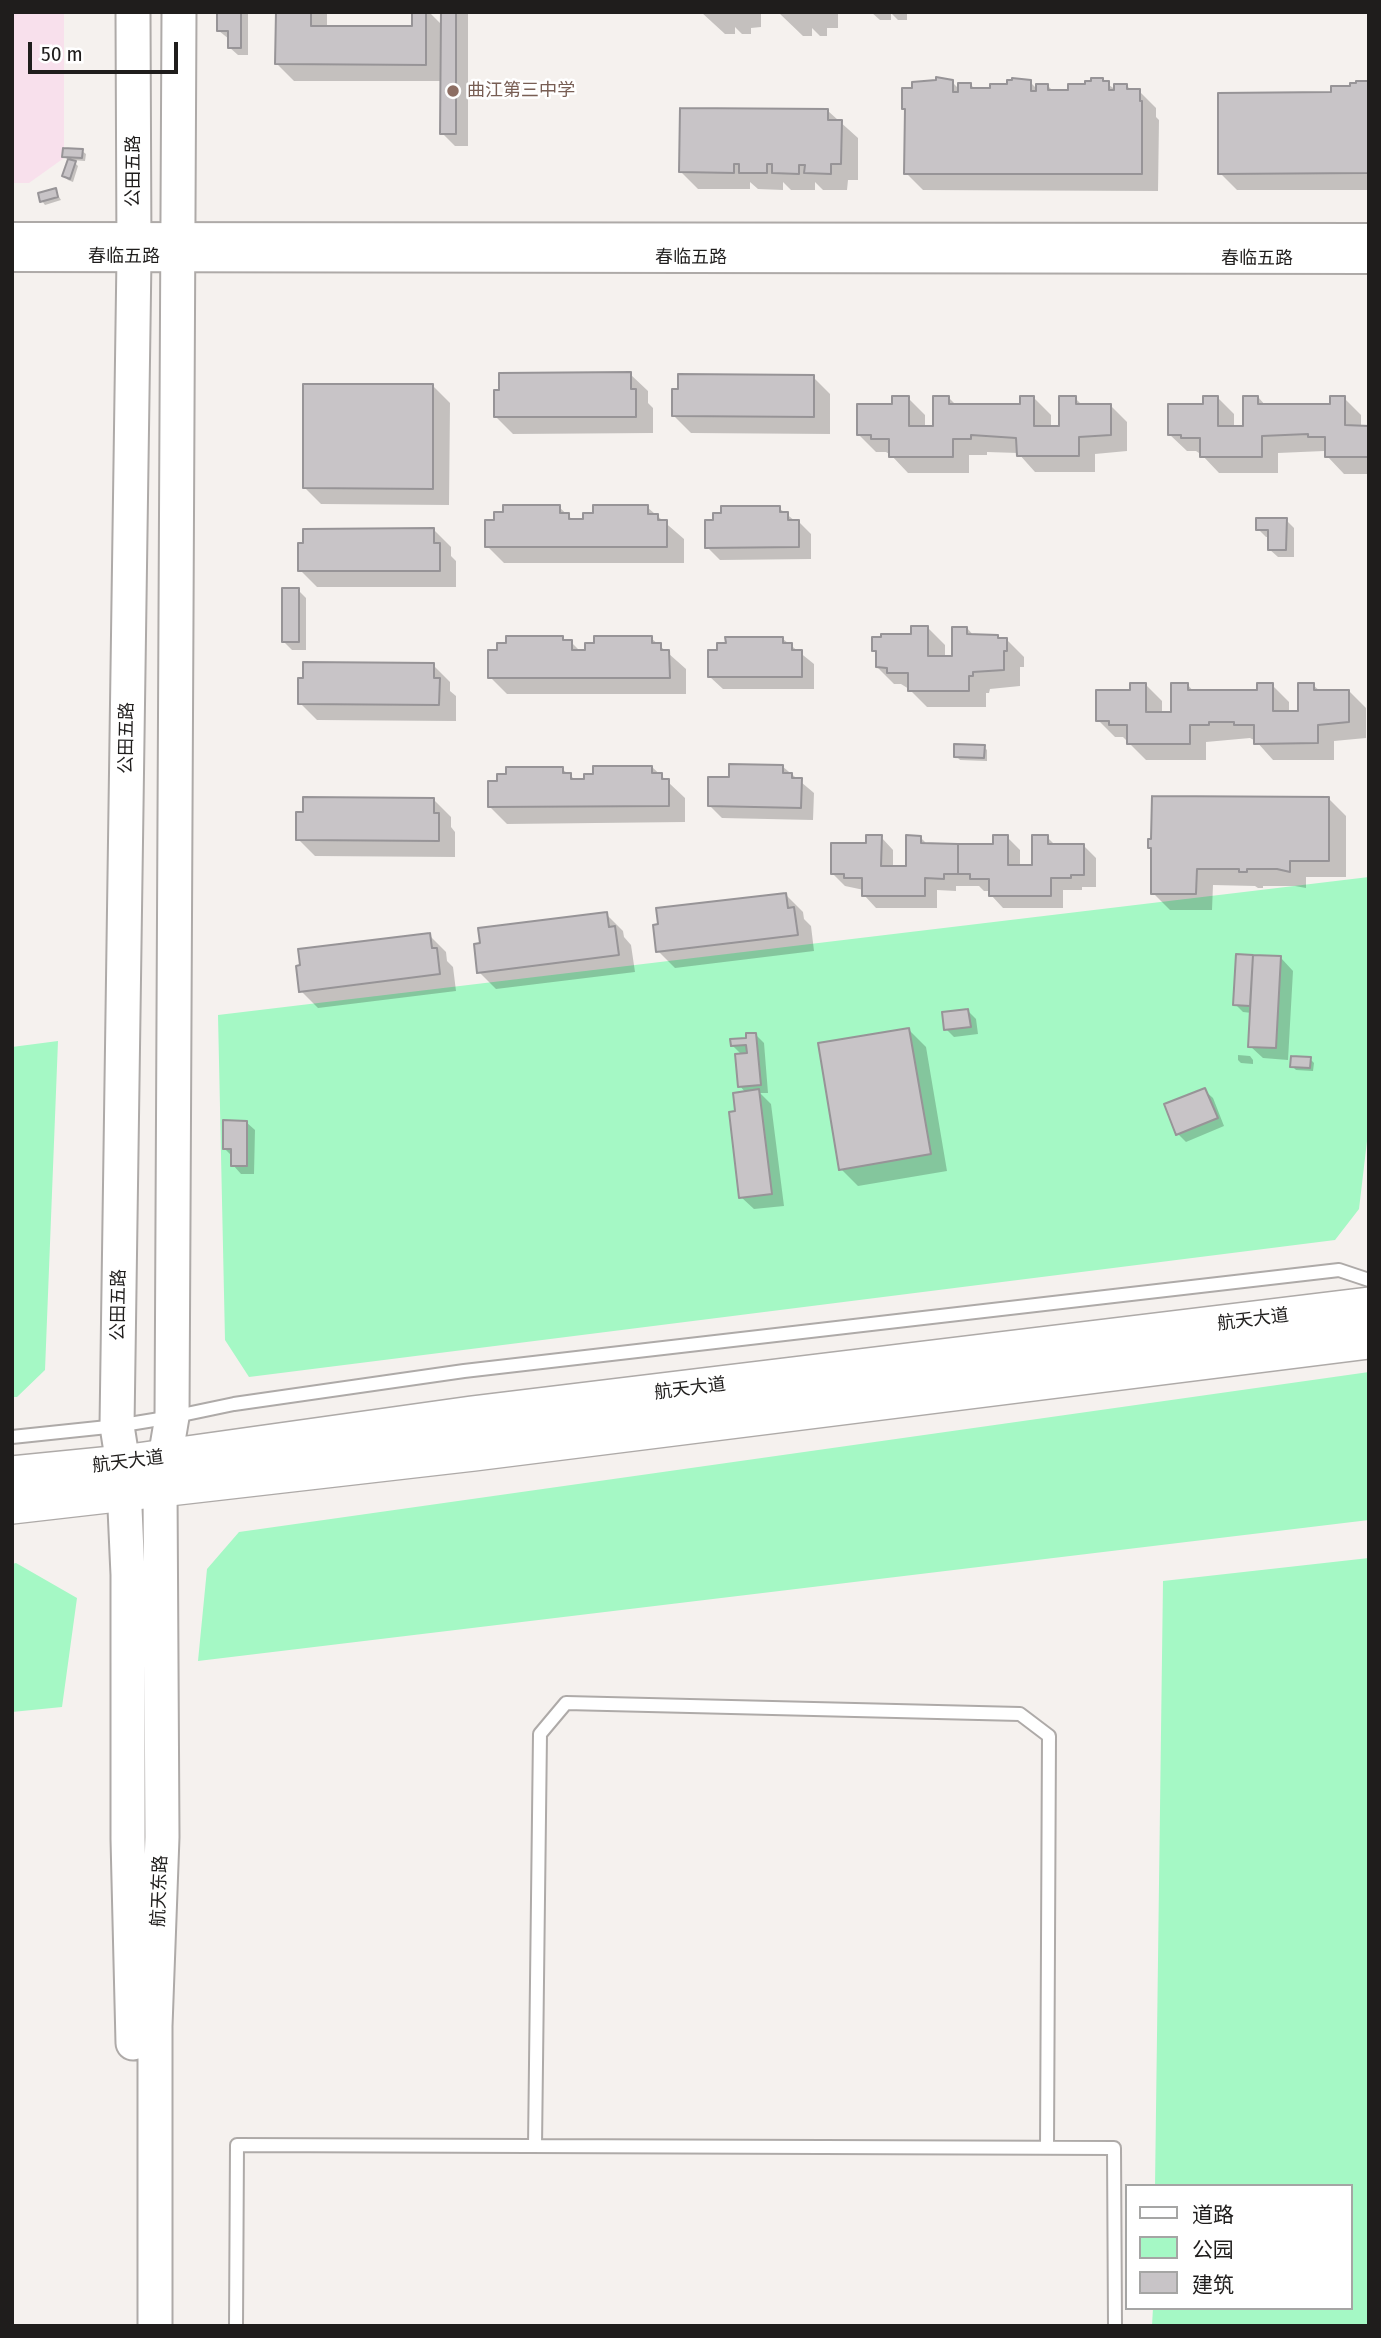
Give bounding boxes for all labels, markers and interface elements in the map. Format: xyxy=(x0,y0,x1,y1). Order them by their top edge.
scale bar xyxy=(32,28,182,72)
text: 50 m xyxy=(41,41,83,67)
place label: 曲江第三中学 xyxy=(467,80,575,102)
marker: 曲江第三中学 xyxy=(445,83,461,99)
street label: 公田五路 xyxy=(123,135,145,207)
street label: 春临五路 xyxy=(88,246,160,268)
street label: 春临五路 xyxy=(655,247,727,269)
street label: 春临五路 xyxy=(1221,248,1293,270)
street label: 公田五路 xyxy=(116,702,138,774)
street label: 公田五路 xyxy=(108,1269,130,1341)
street label: 航天大道 xyxy=(1216,1305,1290,1335)
street label: 航天大道 xyxy=(653,1374,727,1404)
street label: 航天大道 xyxy=(91,1447,165,1477)
street label: 航天东路 xyxy=(148,1855,172,1927)
legend xyxy=(1126,2184,1353,2310)
text: 道路 xyxy=(1192,2202,1234,2228)
text: 公园 xyxy=(1192,2237,1234,2263)
text: 建筑 xyxy=(1192,2272,1234,2298)

